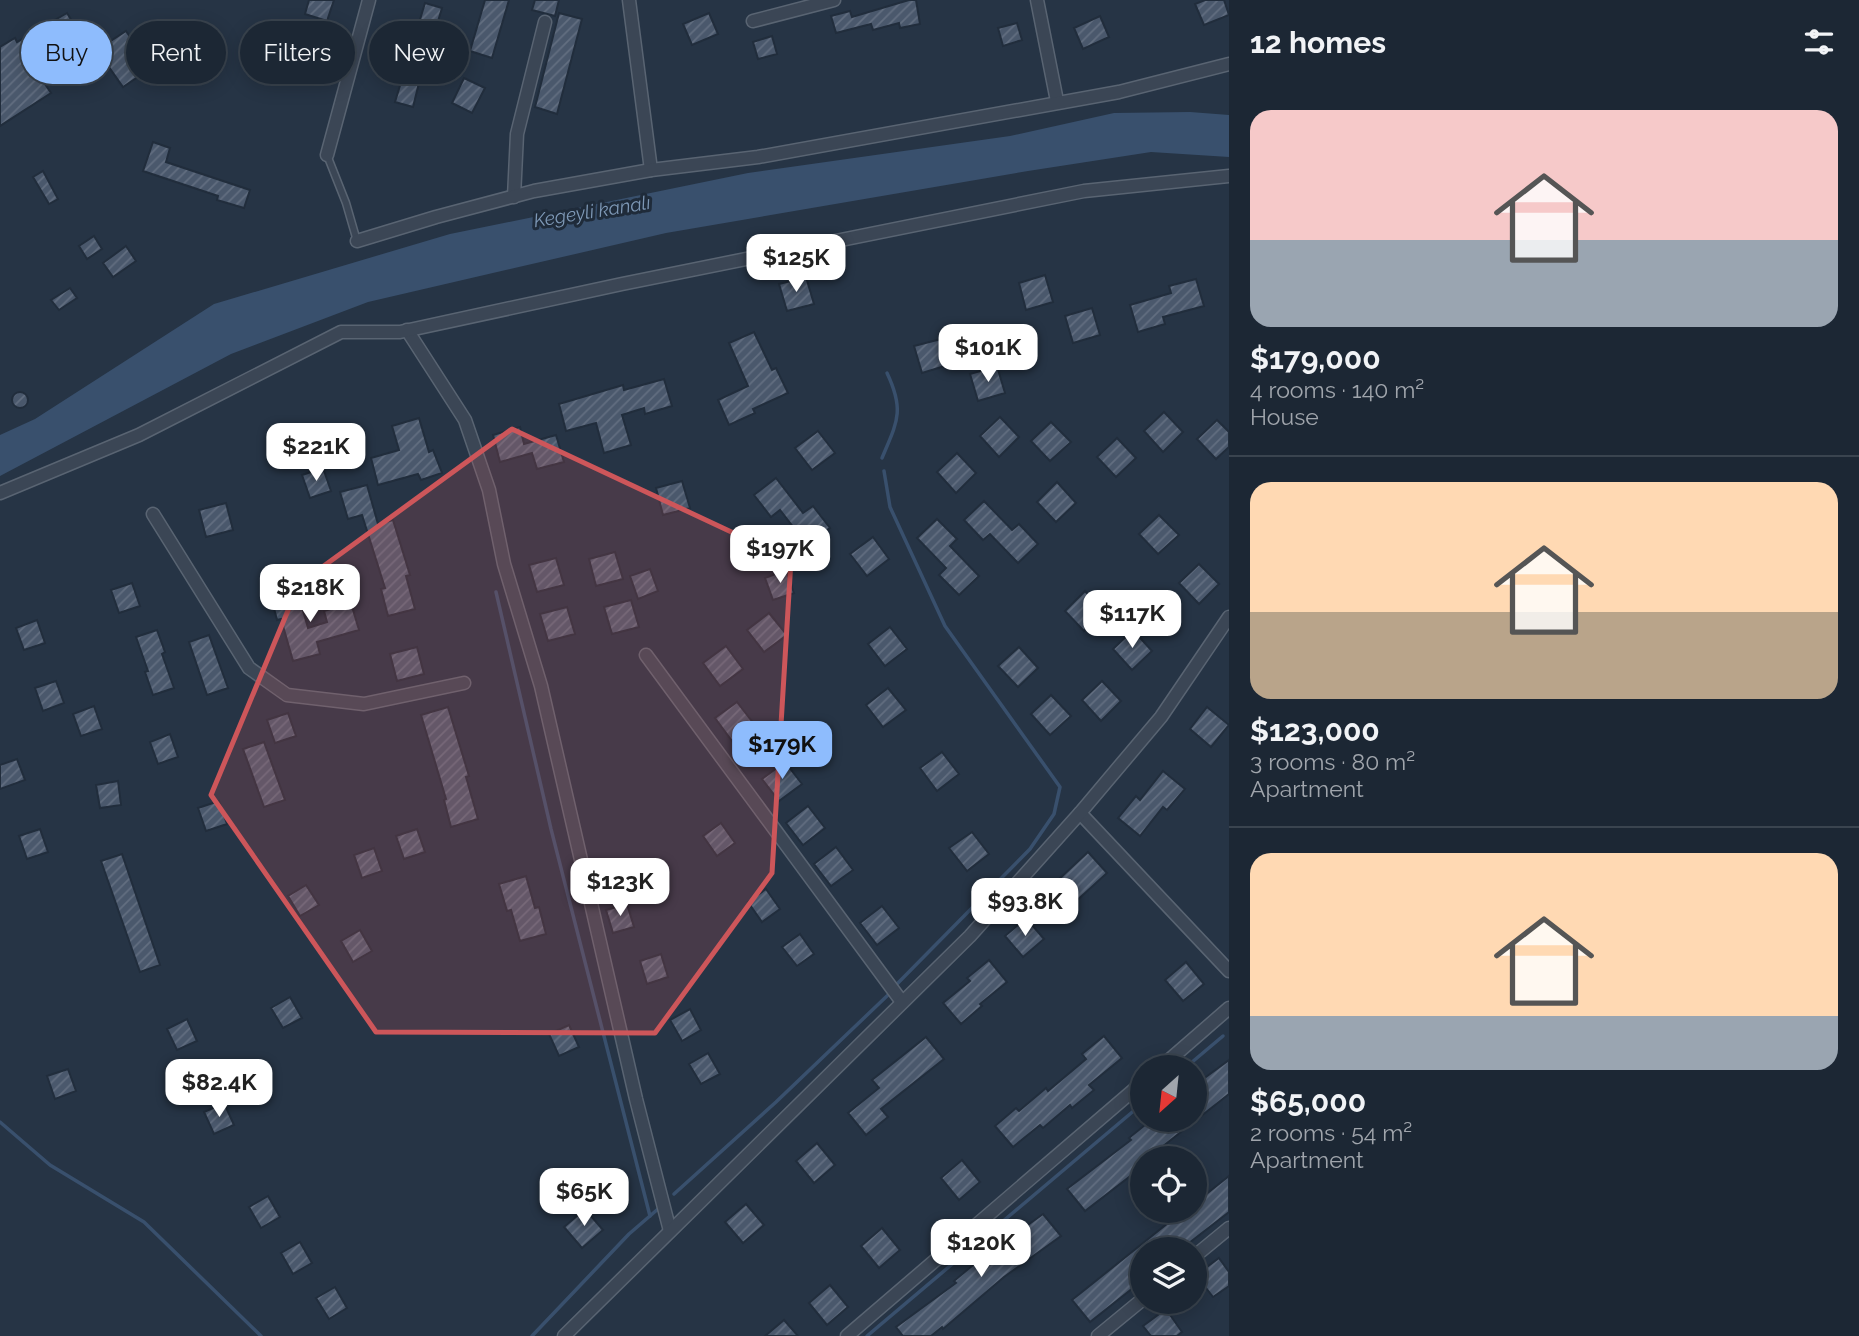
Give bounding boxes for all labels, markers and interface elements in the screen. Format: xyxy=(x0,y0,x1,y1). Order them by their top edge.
chip: Buy xyxy=(21,21,112,84)
chip: Rent xyxy=(126,21,226,84)
chip: Filters xyxy=(240,21,355,84)
chip: New xyxy=(369,21,469,84)
icon: filters xyxy=(1800,23,1838,61)
text: 12 homes xyxy=(1250,25,1386,60)
icon: home xyxy=(1481,155,1607,281)
water label: Kegeyli kanalı xyxy=(532,191,652,231)
pin: $125K xyxy=(747,234,845,294)
text: $125K xyxy=(762,243,830,270)
pin: $101K xyxy=(939,324,1037,384)
text: $101K xyxy=(955,333,1021,360)
text: $179,000 xyxy=(1250,341,1381,376)
text: 4 rooms · 140 m² xyxy=(1250,376,1424,403)
text: House xyxy=(1250,403,1319,430)
pin: $221K xyxy=(267,424,365,483)
text: $221K xyxy=(282,432,350,459)
pin: $197K xyxy=(731,526,829,585)
icon: home xyxy=(1481,527,1607,653)
text: $197K xyxy=(746,534,814,561)
pin: $218K xyxy=(261,564,359,624)
text: $218K xyxy=(276,573,344,600)
pin: $117K xyxy=(1083,590,1181,650)
text: $117K xyxy=(1099,599,1165,626)
text: $123,000 xyxy=(1250,713,1380,748)
pin: $179K xyxy=(733,722,831,781)
text: $179K xyxy=(748,730,816,757)
text: 3 rooms · 80 m² xyxy=(1250,748,1415,775)
text: Apartment xyxy=(1250,775,1364,802)
pin: $123K xyxy=(571,858,669,918)
text: $123K xyxy=(586,867,654,894)
pin: $93.8K xyxy=(968,878,1082,938)
text: $93.8K xyxy=(987,887,1063,914)
icon: home xyxy=(1481,898,1607,1024)
north arrow xyxy=(1130,1055,1208,1132)
map controls xyxy=(1130,1055,1207,1314)
pin: $82.4K xyxy=(162,1060,276,1119)
text: $82.4K xyxy=(181,1068,257,1095)
text: $65,000 xyxy=(1250,1084,1366,1119)
text: 2 rooms · 54 m² xyxy=(1250,1119,1412,1146)
button: locate xyxy=(1130,1146,1207,1223)
text: Apartment xyxy=(1250,1146,1364,1173)
pin: $65K xyxy=(543,1168,625,1228)
text: $65K xyxy=(556,1177,612,1204)
pin: $120K xyxy=(932,1220,1030,1279)
text: $120K xyxy=(947,1228,1015,1255)
button: layers xyxy=(1130,1237,1207,1314)

